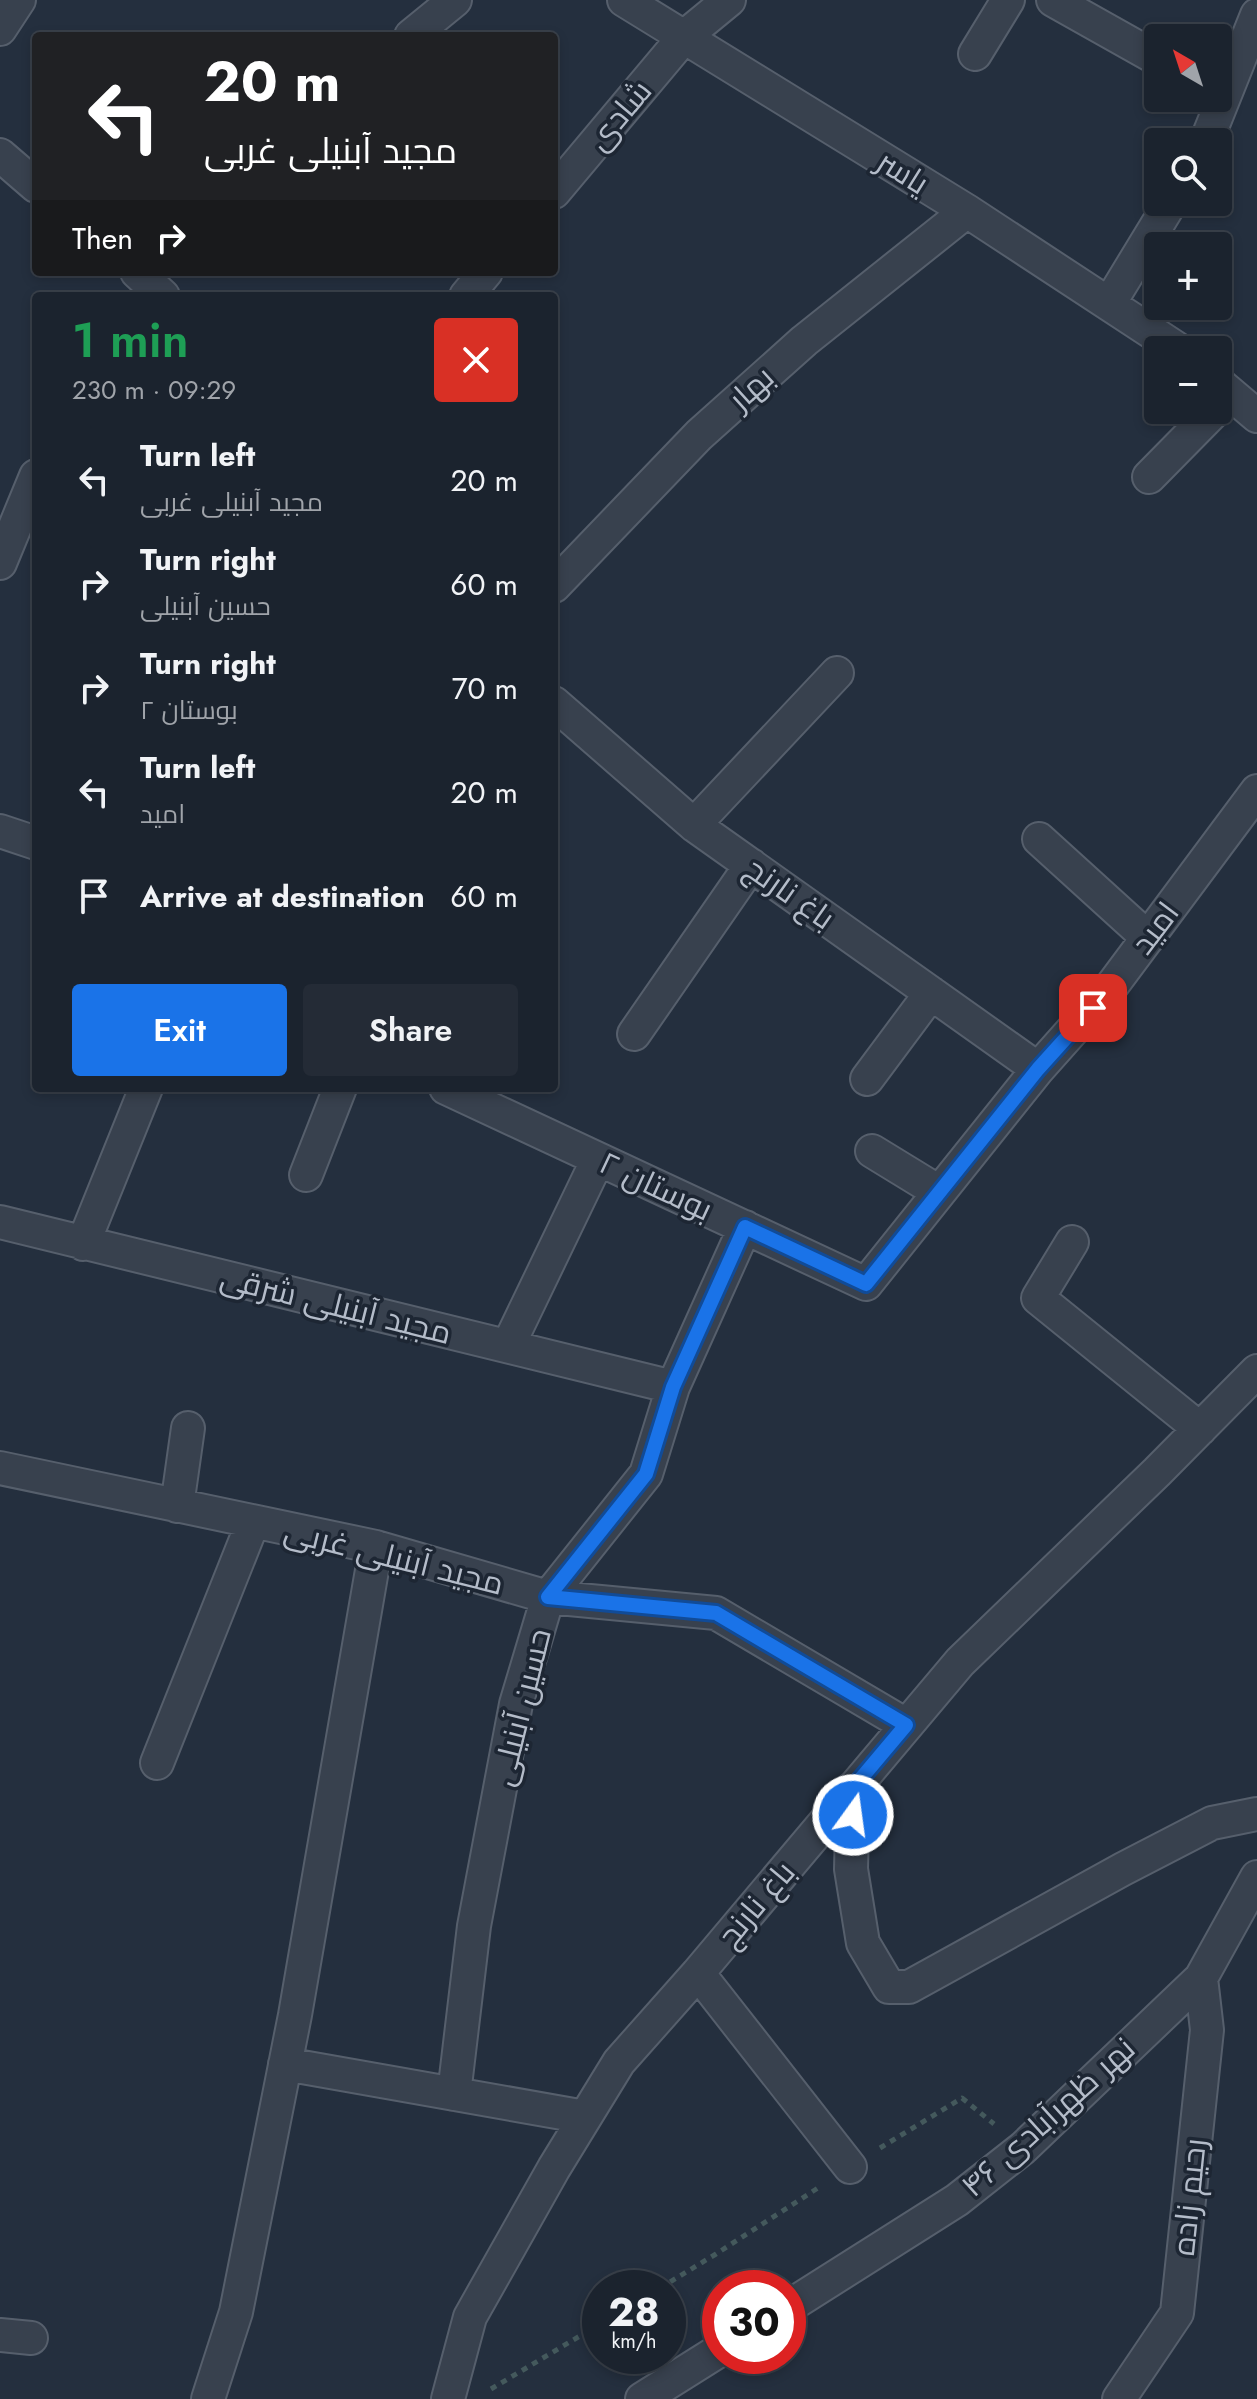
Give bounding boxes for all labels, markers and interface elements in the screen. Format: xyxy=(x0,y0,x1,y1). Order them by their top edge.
north arrow xyxy=(1144,24,1232,112)
map controls xyxy=(1144,24,1232,424)
text: 20 m xyxy=(204,41,341,122)
icon: left xyxy=(72,64,176,168)
street label: شادی xyxy=(576,70,662,160)
text: مجید آبنیلی غربی xyxy=(204,124,457,176)
button: search xyxy=(1144,128,1232,216)
street label: یاسر xyxy=(866,137,938,206)
icon: right xyxy=(149,216,193,260)
text: Then xyxy=(72,217,133,260)
button: + xyxy=(1144,232,1232,320)
text: 1 min xyxy=(72,306,189,375)
button: close xyxy=(434,318,518,402)
button: − xyxy=(1144,336,1232,424)
street label: بهار xyxy=(716,355,784,422)
text: 230 m · 09:29 xyxy=(72,371,236,409)
text: Turn left xyxy=(140,434,255,477)
icon: left xyxy=(72,458,116,502)
text: 20 m xyxy=(451,459,518,502)
text: مجید آبنیلی غربی xyxy=(140,483,323,521)
text: Turn right xyxy=(140,538,276,581)
icon: right xyxy=(72,562,116,606)
text: 60 m xyxy=(450,563,518,606)
text: حسین آبنیلی xyxy=(140,587,271,625)
text: Turn right xyxy=(140,642,276,685)
icon: right xyxy=(72,666,116,710)
text: 70 m xyxy=(452,667,518,710)
text: بوستان ۲ xyxy=(140,691,238,729)
text: Turn left xyxy=(140,746,255,789)
icon: left xyxy=(72,770,116,814)
text: 20 m xyxy=(451,771,518,814)
text: امید xyxy=(140,795,185,833)
street label: باغ نارنج xyxy=(736,845,844,941)
icon: arrive xyxy=(72,874,116,918)
text: Arrive at destination xyxy=(140,875,425,918)
text: 60 m xyxy=(450,875,518,918)
street label: امید xyxy=(1120,892,1190,964)
pin xyxy=(1059,974,1127,1042)
button: Exit xyxy=(72,984,287,1076)
button: Share xyxy=(303,984,518,1076)
icon: arrive xyxy=(1071,986,1115,1030)
street label: بوستان ۲ xyxy=(592,1140,720,1232)
street label: مجید آبنیلی شرقی xyxy=(216,1254,456,1356)
street label: مجید آبنیلی غربی xyxy=(279,1507,509,1607)
street label: حسین آبنیلی xyxy=(479,1623,563,1791)
position arrow xyxy=(811,1773,895,1857)
street label: باغ نارنج xyxy=(706,1851,806,1957)
street label: نهر ظهرآبادی ۴۶ xyxy=(951,2026,1145,2208)
street label: رحیم زاده xyxy=(1160,2136,1218,2258)
speed limit sign: 30 xyxy=(702,2270,806,2374)
text: 28 xyxy=(608,2283,660,2341)
text: km/h xyxy=(611,2327,657,2356)

